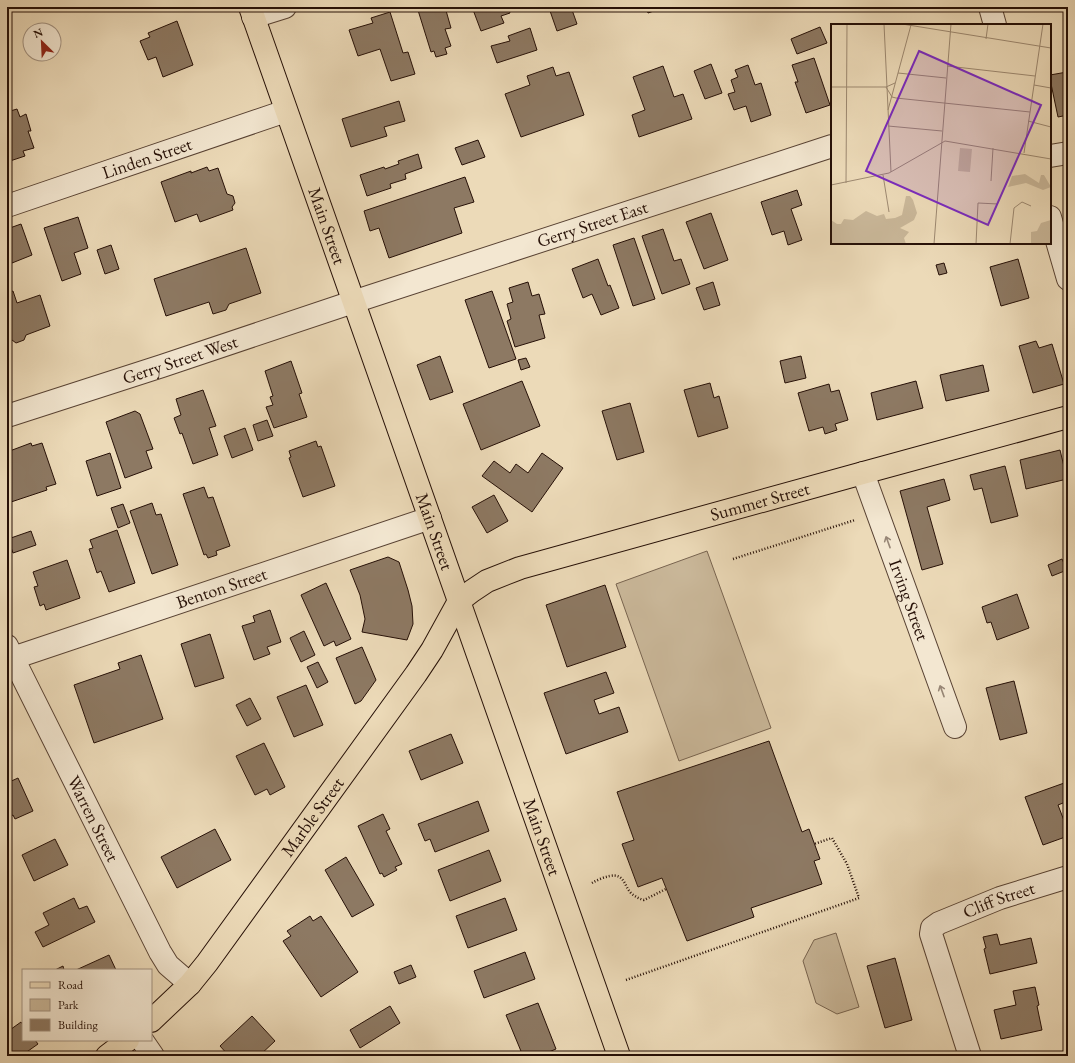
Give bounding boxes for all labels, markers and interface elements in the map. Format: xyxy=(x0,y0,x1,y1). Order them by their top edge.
north arrow xyxy=(22,22,62,62)
inset map xyxy=(831,24,1051,244)
text: N xyxy=(31,25,45,41)
street label: Linden Street xyxy=(99,132,195,184)
street label: Main Street xyxy=(303,184,352,268)
street label: Gerry Street East xyxy=(534,195,651,252)
street label: Gerry Street West xyxy=(119,329,241,389)
street label: Summer Street xyxy=(707,476,812,526)
street label: Main Street xyxy=(411,490,459,573)
one-way arrow xyxy=(883,537,891,549)
street label: Irving Street xyxy=(884,556,935,644)
street label: Benton Street xyxy=(173,561,270,613)
one-way arrow xyxy=(937,685,945,697)
street label: Warren Street xyxy=(63,771,125,866)
street label: Marble Street xyxy=(276,772,349,861)
street label: Main Street xyxy=(518,795,567,879)
street label: Cliff Street xyxy=(959,876,1038,923)
legend xyxy=(22,969,152,1041)
text: Road xyxy=(58,977,84,993)
text: Park xyxy=(58,997,79,1013)
text: Building xyxy=(58,1017,99,1033)

